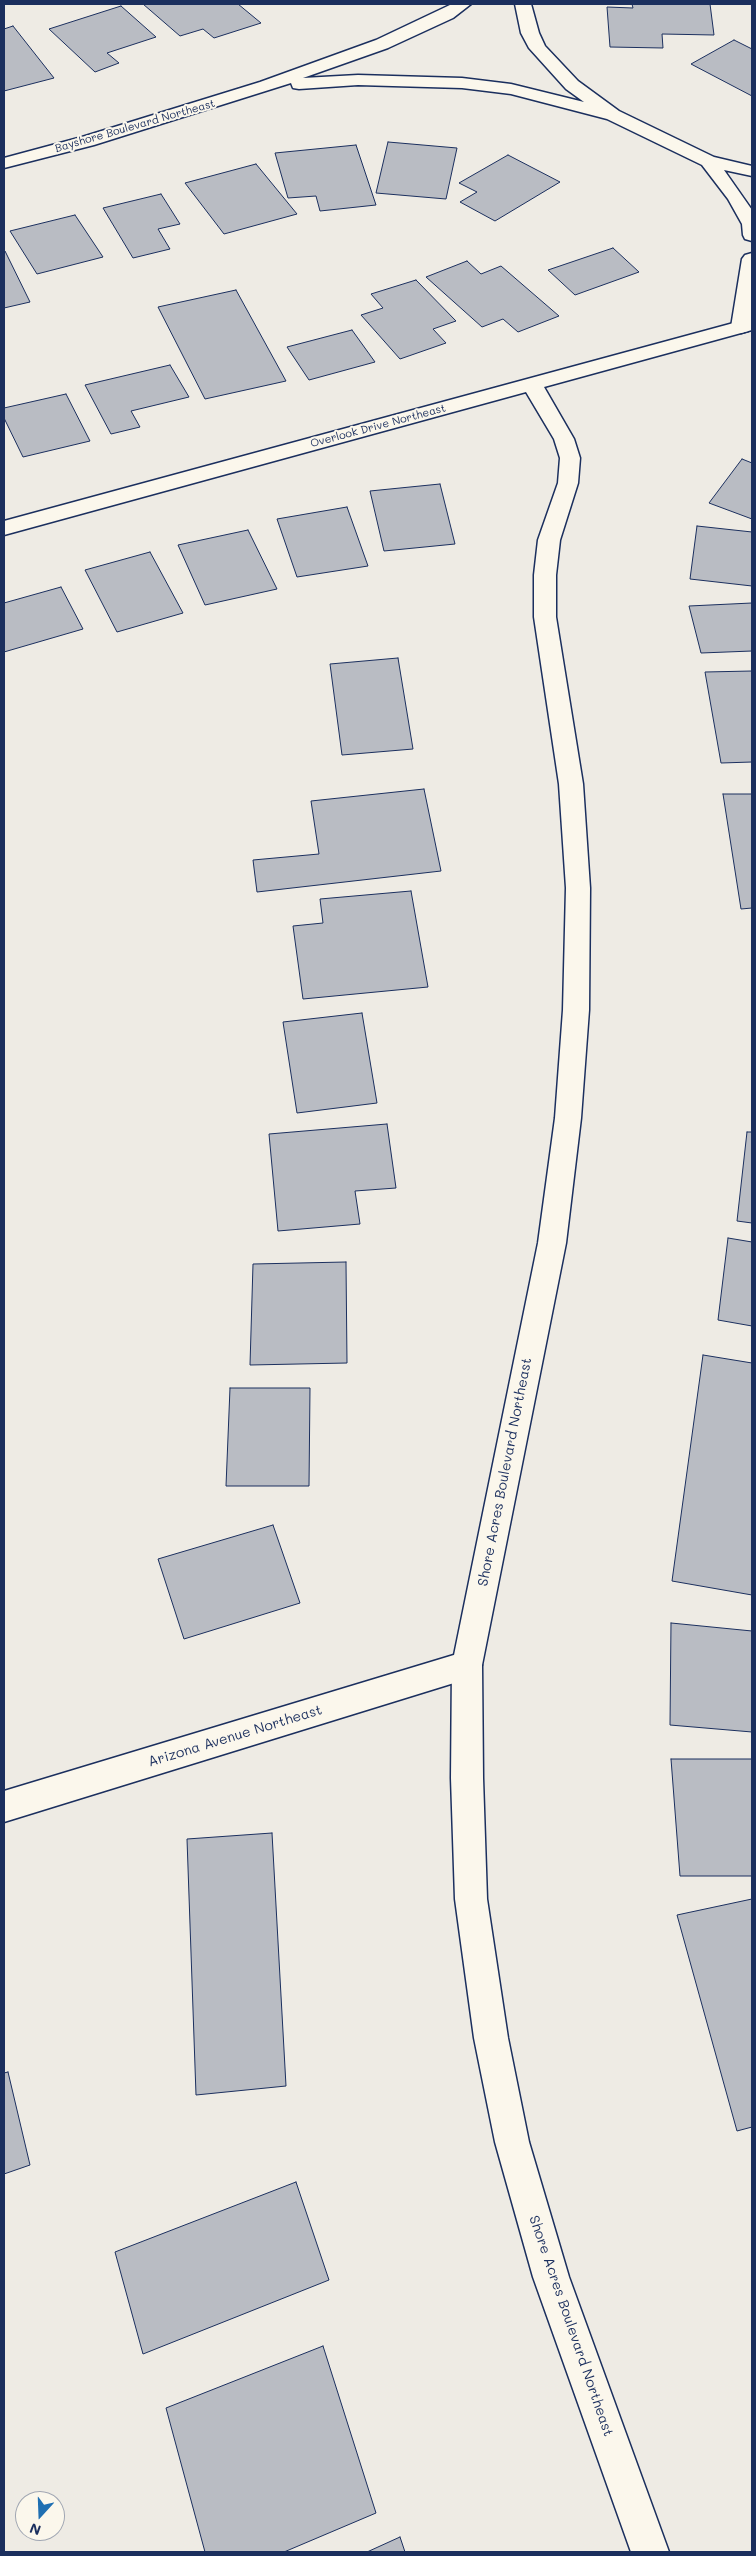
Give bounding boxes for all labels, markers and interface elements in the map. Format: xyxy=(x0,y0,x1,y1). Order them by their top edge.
street label: Bayshore Boulevard Northeast xyxy=(53,97,217,155)
street label: Overlook Drive Northeast xyxy=(309,402,447,450)
street label: Shore Acres Boulevard Northeast xyxy=(475,1356,535,1588)
street label: Arizona Avenue Northeast xyxy=(146,1702,324,1770)
street label: Shore Acres Boulevard Northeast xyxy=(525,2213,617,2439)
north arrow xyxy=(15,2491,65,2541)
text: N xyxy=(27,2519,43,2540)

